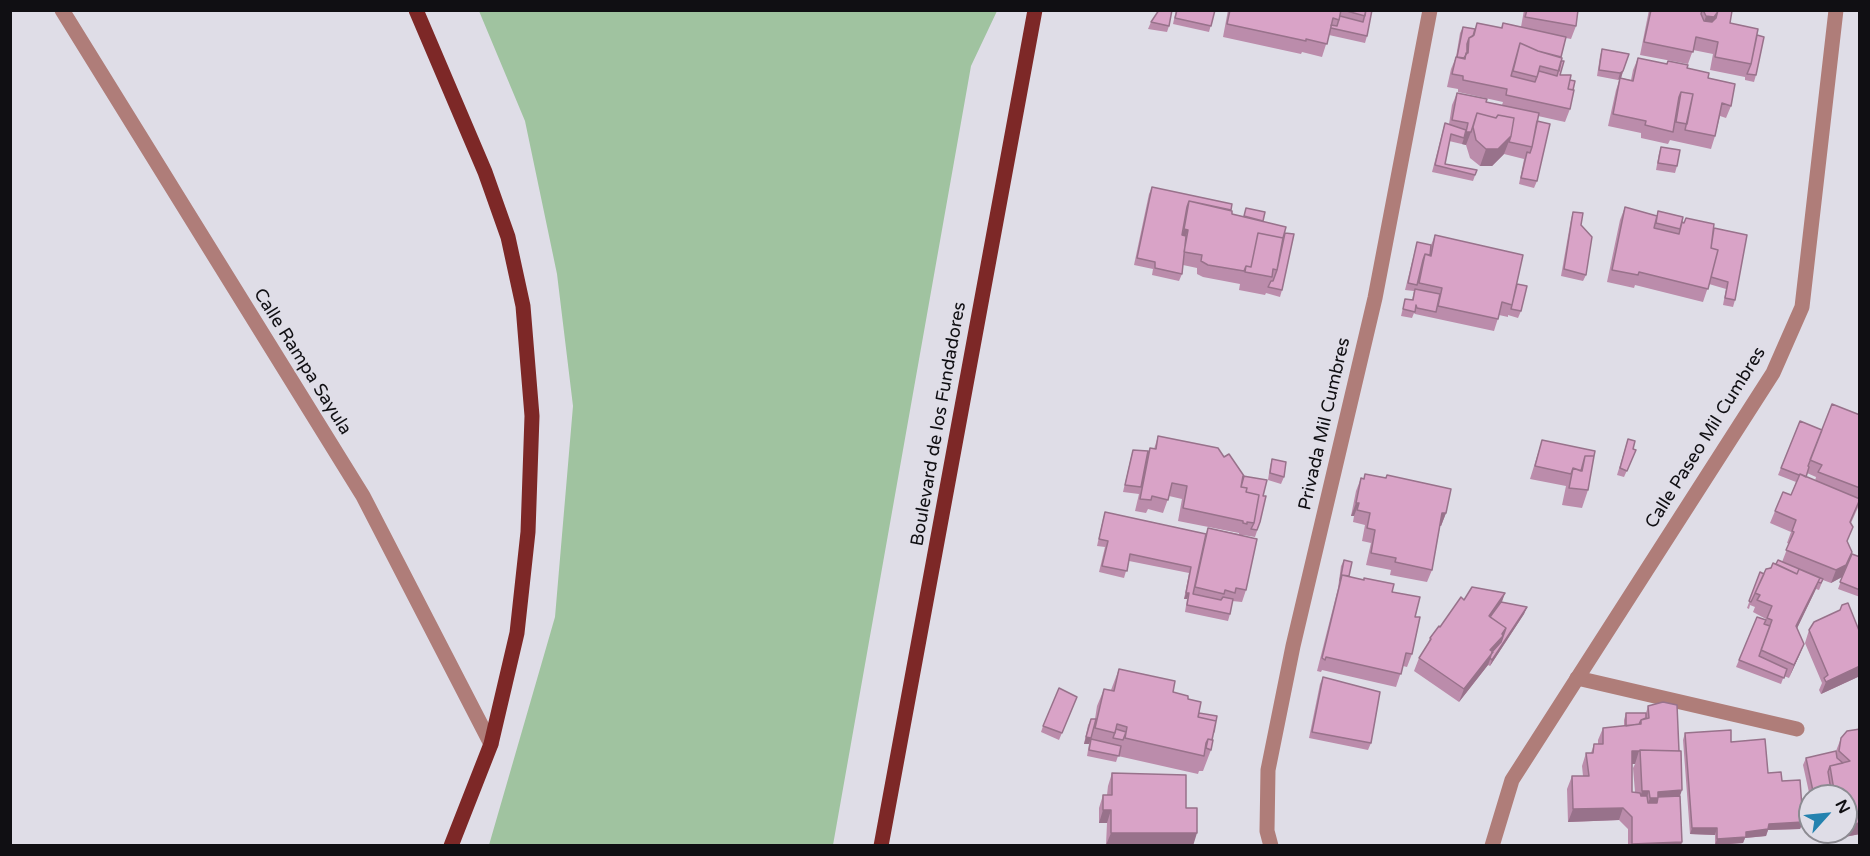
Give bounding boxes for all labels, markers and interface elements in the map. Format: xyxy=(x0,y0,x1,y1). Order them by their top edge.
street label: Calle Rampa Sayula xyxy=(248,285,356,439)
street label: Boulevard de los Fundadores xyxy=(907,300,971,548)
street label: Privada Mil Cumbres xyxy=(1295,336,1355,512)
street label: Calle Paseo Mil Cumbres xyxy=(1641,343,1771,533)
north arrow xyxy=(1798,784,1858,844)
text: N xyxy=(1830,796,1854,817)

